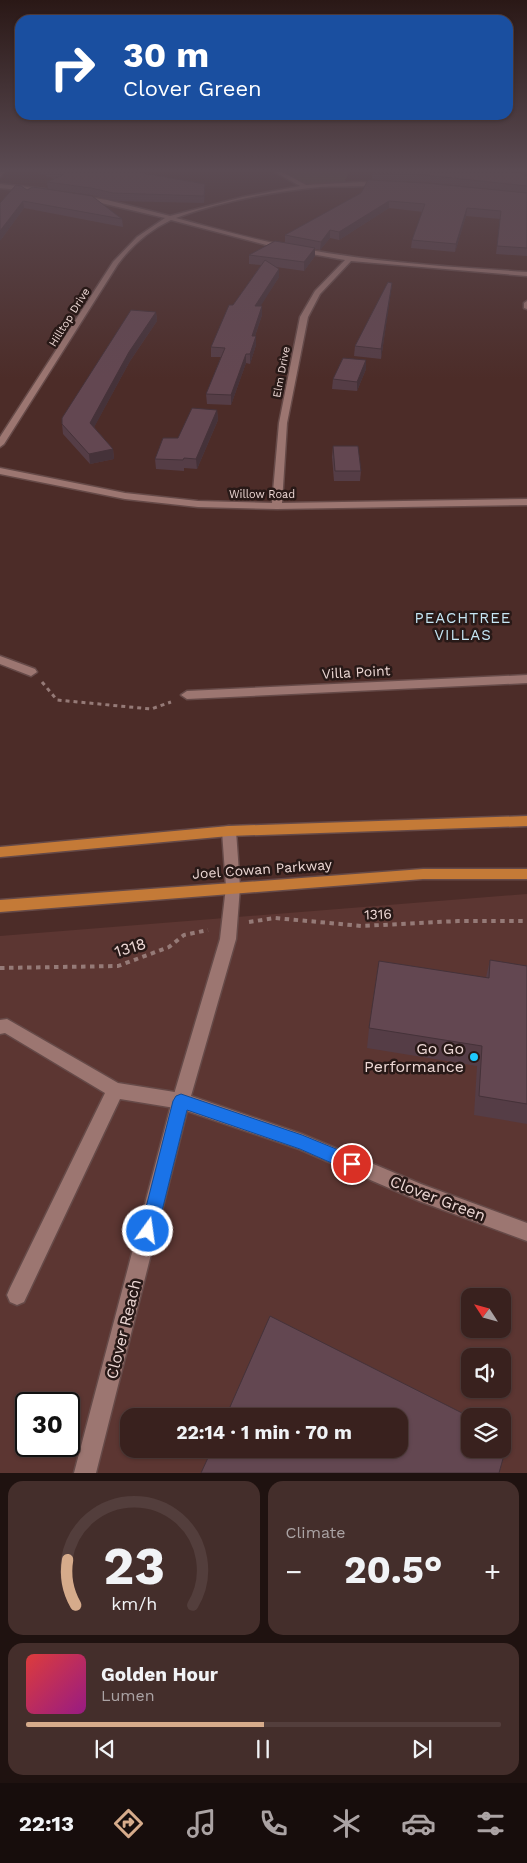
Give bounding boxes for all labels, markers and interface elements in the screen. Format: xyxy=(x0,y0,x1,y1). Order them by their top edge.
text: 30 m xyxy=(123,34,209,76)
icon: right xyxy=(40,35,105,100)
text: Clover Green xyxy=(123,76,262,101)
street label: Hilltop Drive xyxy=(46,286,93,349)
street label: Elm Drive xyxy=(270,345,293,399)
street label: Willow Road xyxy=(229,488,295,501)
district label: PEACHTREE VILLAS xyxy=(415,609,511,644)
street label: Villa Point xyxy=(321,662,391,682)
street label: Joel Cowan Parkway xyxy=(192,856,333,882)
street label: 1316 xyxy=(364,906,392,922)
street label: 1318 xyxy=(112,934,148,961)
place label: Go Go Performance xyxy=(364,1039,464,1076)
marker: Go Go Performance xyxy=(468,1051,480,1063)
pin xyxy=(331,1143,373,1185)
icon: arrive xyxy=(338,1150,366,1178)
street label: Clover Green xyxy=(387,1172,488,1225)
position arrow xyxy=(121,1204,173,1256)
street label: Clover Reach xyxy=(102,1277,145,1381)
north arrow xyxy=(461,1288,511,1338)
map controls xyxy=(461,1288,511,1458)
button: sound xyxy=(461,1348,511,1398)
speed limit sign: 30 xyxy=(15,1392,80,1457)
button: layers xyxy=(461,1408,511,1458)
text: 22:14 · 1 min · 70 m xyxy=(176,1421,352,1444)
text: Climate xyxy=(286,1523,346,1542)
text: 23 xyxy=(103,1536,165,1597)
text: 20.5° xyxy=(344,1548,443,1592)
text: − xyxy=(286,1555,302,1588)
text: + xyxy=(484,1555,501,1588)
text: km/h xyxy=(111,1593,157,1614)
text: Golden Hour xyxy=(101,1663,218,1686)
text: Lumen xyxy=(101,1686,155,1705)
icon: previous xyxy=(91,1735,119,1763)
icon: pause xyxy=(249,1735,277,1763)
icon: next xyxy=(408,1735,436,1763)
icon: directions xyxy=(111,1806,146,1841)
icon: music xyxy=(184,1806,219,1841)
icon: phone xyxy=(256,1806,291,1841)
icon: climate xyxy=(329,1806,364,1841)
icon: car xyxy=(401,1806,436,1841)
icon: filters xyxy=(473,1806,508,1841)
text: 22:13 xyxy=(19,1811,74,1836)

